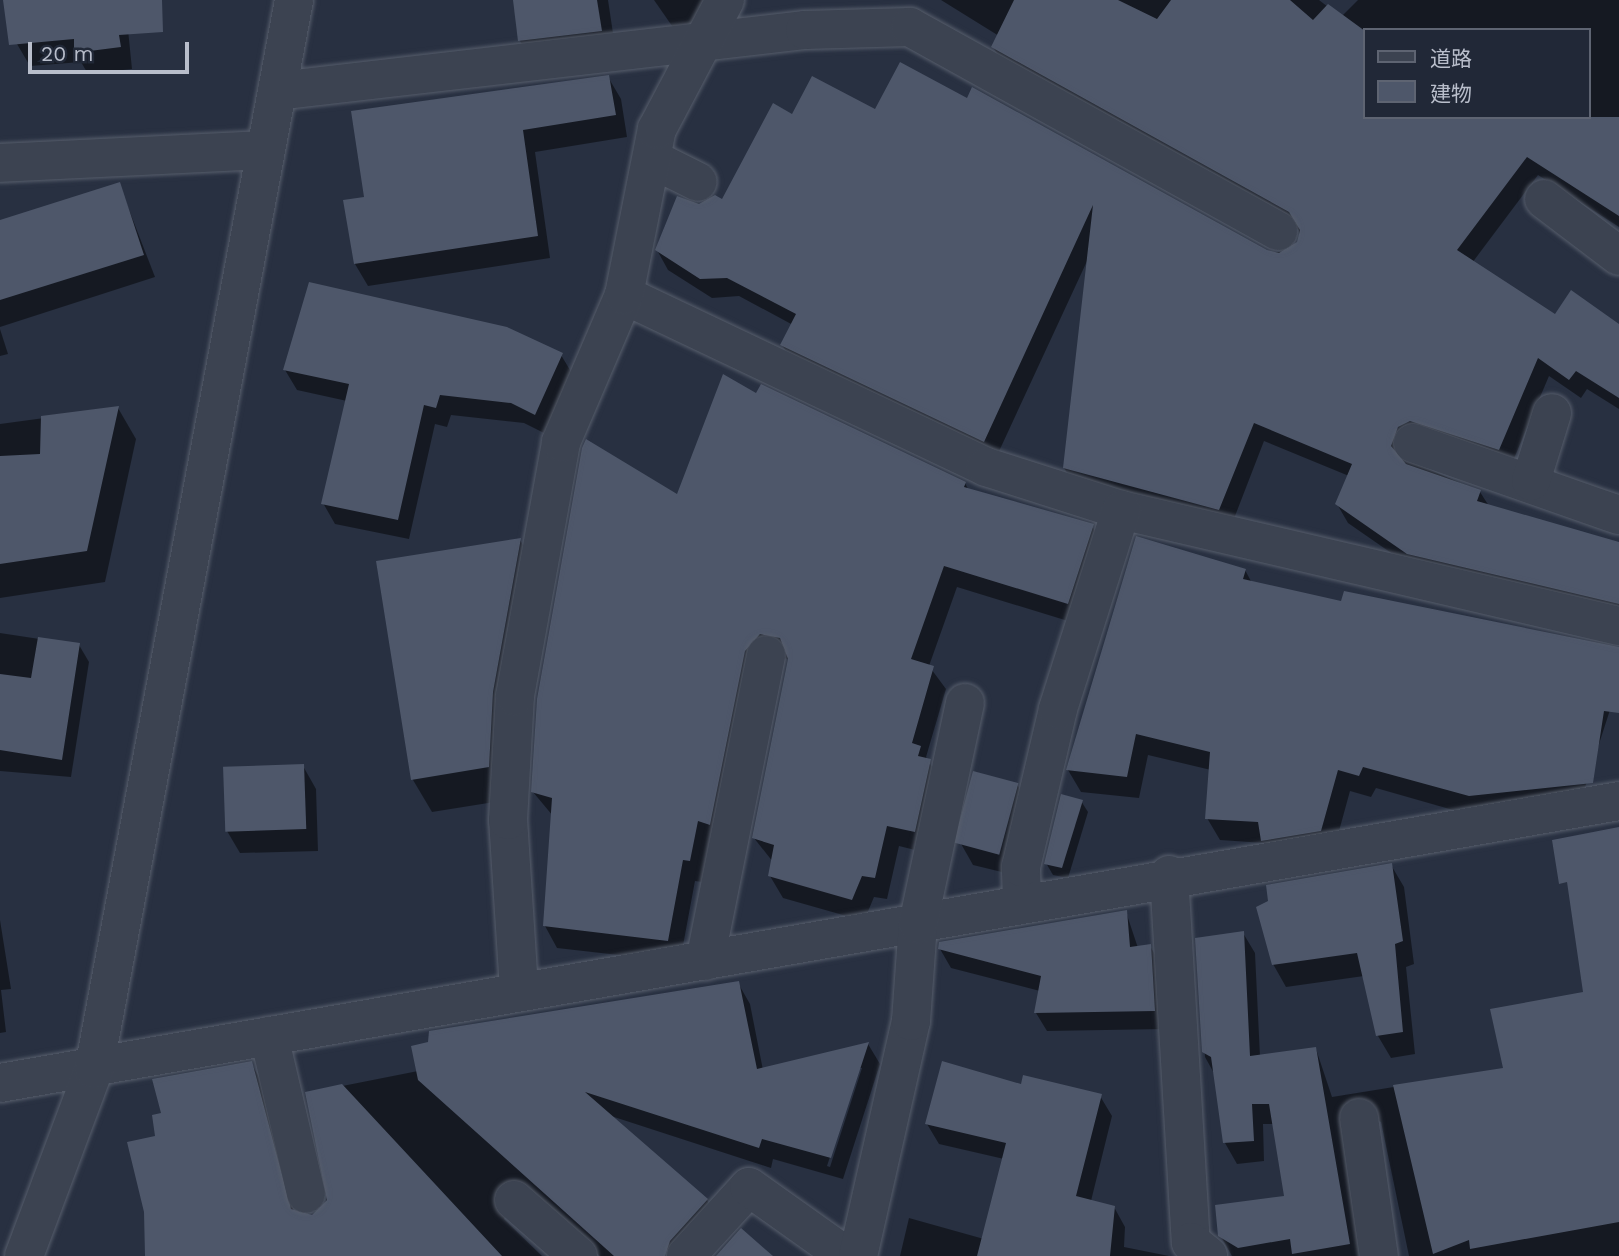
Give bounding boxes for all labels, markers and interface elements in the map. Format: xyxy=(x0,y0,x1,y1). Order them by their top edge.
scale bar xyxy=(32,28,192,72)
legend xyxy=(1364,28,1591,119)
text: 20 m xyxy=(41,41,93,66)
text: 道路 xyxy=(1430,46,1472,71)
text: 建物 xyxy=(1430,81,1472,106)

